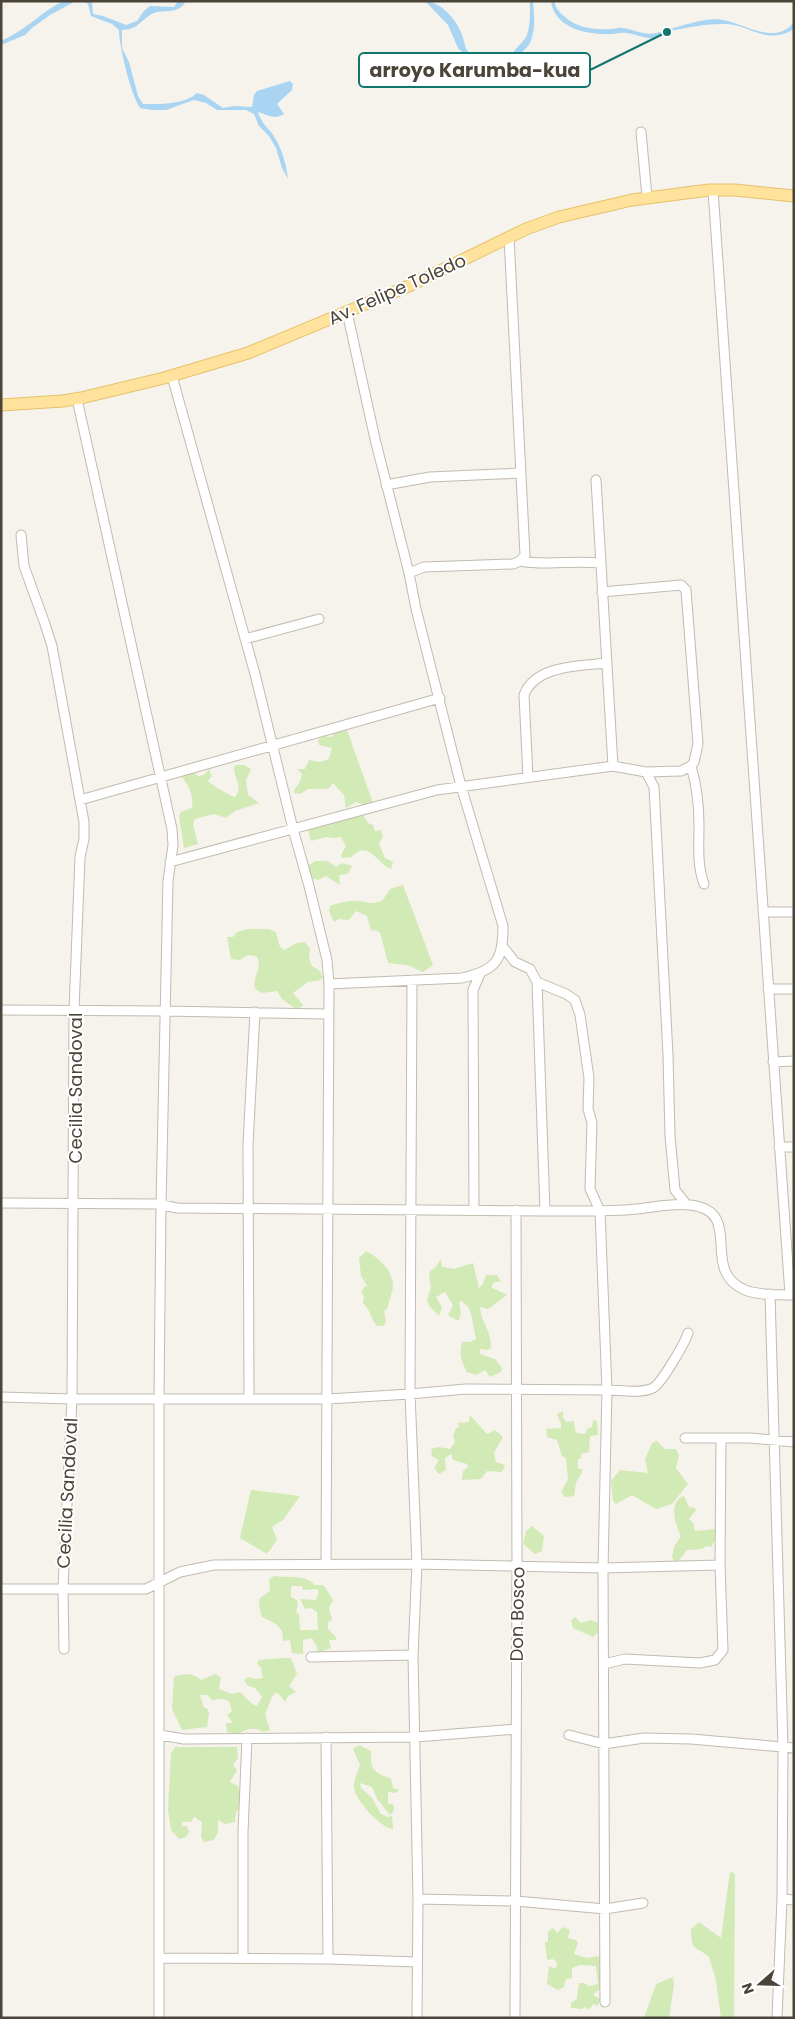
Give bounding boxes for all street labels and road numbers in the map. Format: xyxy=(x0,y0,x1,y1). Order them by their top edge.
street label: Av. Felipe Toledo xyxy=(324,247,470,331)
street label: Cecilia Sandoval xyxy=(63,1013,88,1163)
street label: Cecilia Sandoval xyxy=(51,1417,83,1569)
street label: Don Bosco xyxy=(504,1566,530,1662)

